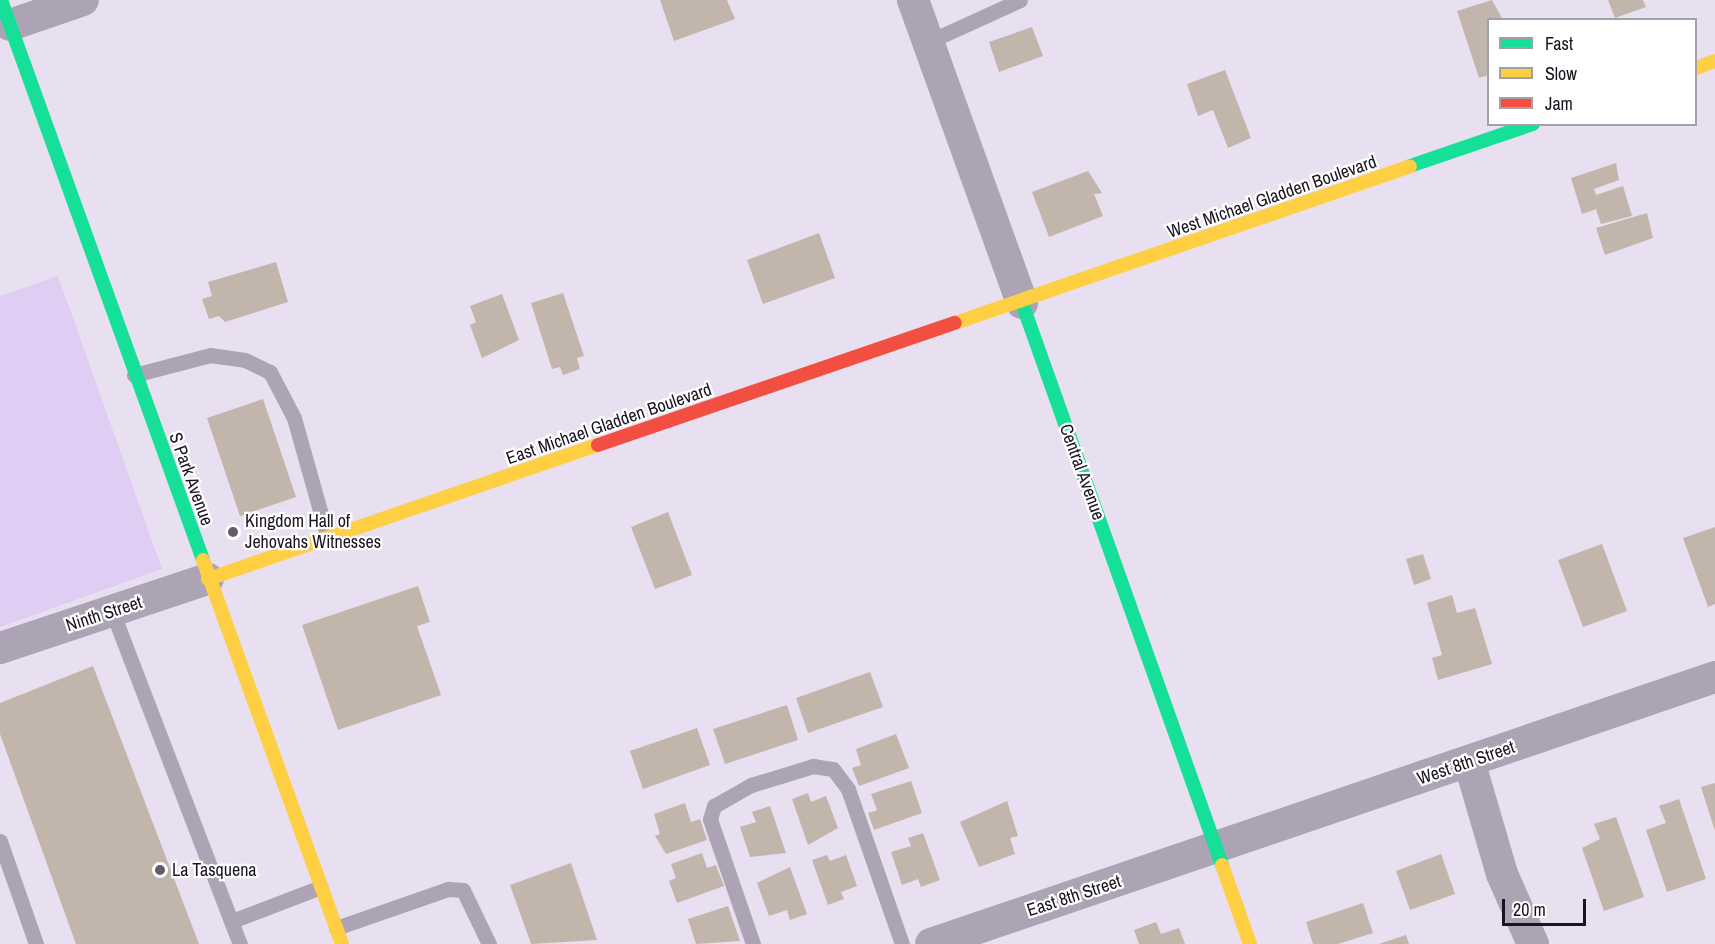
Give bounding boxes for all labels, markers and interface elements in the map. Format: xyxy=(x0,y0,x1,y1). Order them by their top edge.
legend xyxy=(1487,18,1697,126)
text: Fast xyxy=(1545,31,1573,56)
text: Slow xyxy=(1545,61,1577,86)
text: Jam xyxy=(1545,91,1573,116)
street label: West Michael Gladden Boulevard xyxy=(1165,151,1379,243)
street label: East Michael Gladden Boulevard xyxy=(503,379,715,469)
street label: Central Avenue xyxy=(1054,421,1110,523)
street label: S Park Avenue xyxy=(164,429,218,529)
place label: Kingdom Hall of Jehovahs Witnesses xyxy=(245,511,381,554)
marker: Kingdom Hall of Jehovahs Witnesses xyxy=(226,525,240,539)
street label: Ninth Street xyxy=(63,592,145,636)
street label: West 8th Street xyxy=(1415,736,1517,790)
place label: La Tasquena xyxy=(172,859,257,881)
marker: La Tasquena xyxy=(153,863,167,877)
street label: East 8th Street xyxy=(1024,871,1124,921)
scale bar xyxy=(1505,887,1589,925)
text: 20 m xyxy=(1513,897,1546,922)

